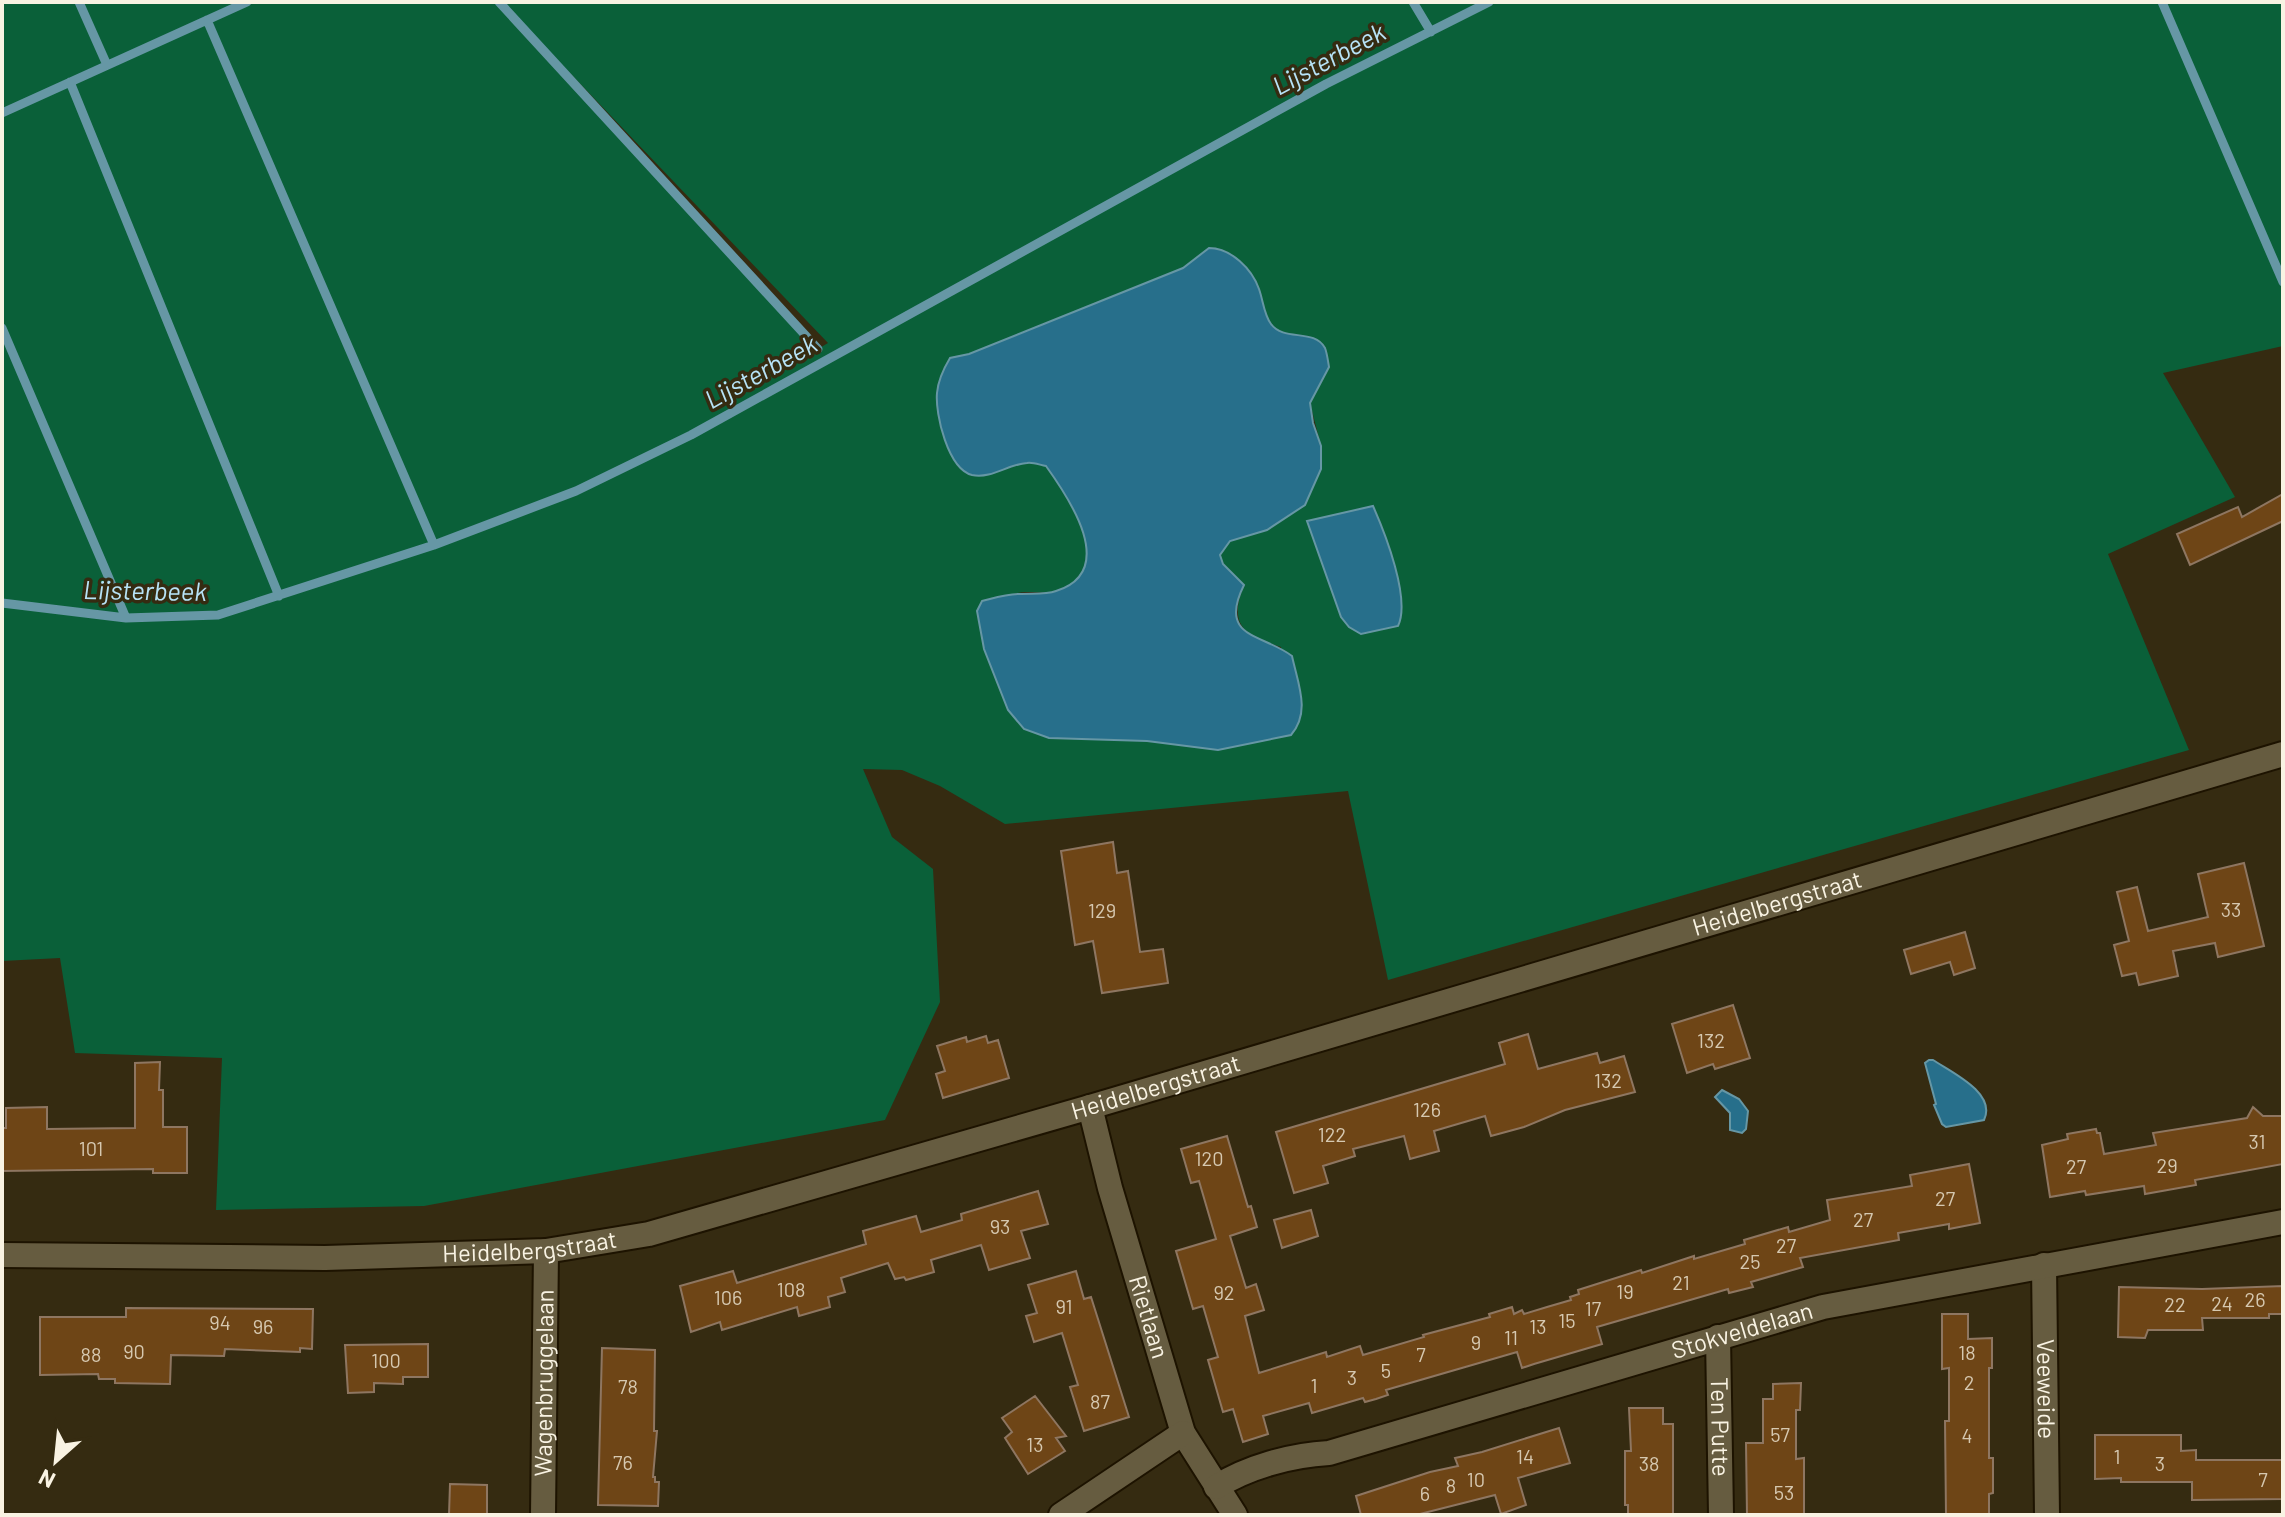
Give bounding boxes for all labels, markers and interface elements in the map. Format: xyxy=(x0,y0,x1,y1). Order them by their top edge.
water label: Lijsterbeek xyxy=(1266,15,1390,100)
water label: Lijsterbeek xyxy=(699,327,822,414)
water label: Lijsterbeek xyxy=(83,573,207,606)
street label: Heidelbergstraat xyxy=(1689,864,1865,941)
house number: 33 xyxy=(2221,897,2241,921)
house number: 129 xyxy=(1088,898,1116,922)
house number: 132 xyxy=(1697,1028,1725,1052)
street label: Heidelbergstraat xyxy=(1067,1047,1243,1125)
house number: 132 xyxy=(1594,1068,1622,1092)
house number: 126 xyxy=(1413,1097,1441,1121)
house number: 122 xyxy=(1318,1122,1346,1146)
house number: 31 xyxy=(2248,1129,2266,1153)
house number: 101 xyxy=(79,1136,103,1160)
house number: 120 xyxy=(1194,1146,1224,1170)
house number: 29 xyxy=(2156,1153,2178,1177)
house number: 27 xyxy=(2066,1154,2087,1178)
house number: 27 xyxy=(1935,1186,1956,1210)
house number: 27 xyxy=(1853,1207,1874,1231)
house number: 93 xyxy=(990,1214,1010,1238)
street label: Heidelbergstraat xyxy=(442,1224,619,1267)
house number: 27 xyxy=(1776,1233,1797,1257)
house number: 25 xyxy=(1740,1249,1761,1273)
house number: 21 xyxy=(1672,1270,1690,1294)
street label: Rietlaan xyxy=(1124,1272,1176,1362)
house number: 108 xyxy=(777,1277,805,1301)
house number: 19 xyxy=(1616,1279,1634,1303)
house number: 92 xyxy=(1213,1280,1235,1304)
house number: 106 xyxy=(714,1285,742,1309)
house number: 26 xyxy=(2244,1287,2266,1311)
street label: Wagenbruggelaan xyxy=(527,1289,559,1477)
house number: 24 xyxy=(2211,1291,2233,1315)
house number: 22 xyxy=(2164,1292,2186,1316)
house number: 91 xyxy=(1055,1294,1073,1318)
street label: Stokveldelaan xyxy=(1668,1295,1816,1364)
house number: 17 xyxy=(1585,1296,1602,1320)
house number: 15 xyxy=(1558,1308,1576,1332)
house number: 94 xyxy=(209,1310,231,1334)
house number: 96 xyxy=(253,1314,273,1338)
house number: 13 xyxy=(1529,1314,1547,1338)
house number: 11 xyxy=(1504,1325,1518,1349)
house number: 9 xyxy=(1471,1330,1481,1354)
house number: 90 xyxy=(123,1339,145,1363)
street label: Veeweide xyxy=(2032,1339,2062,1439)
house number: 18 xyxy=(1958,1340,1976,1364)
house number: 88 xyxy=(81,1342,101,1366)
house number: 7 xyxy=(1416,1342,1426,1366)
house number: 100 xyxy=(371,1348,401,1372)
house number: 5 xyxy=(1381,1358,1391,1382)
house number: 3 xyxy=(1347,1365,1357,1389)
house number: 2 xyxy=(1964,1370,1974,1394)
house number: 1 xyxy=(1311,1373,1318,1397)
house number: 78 xyxy=(618,1374,638,1398)
street label: Ten Putte xyxy=(1706,1377,1736,1477)
house number: 87 xyxy=(1090,1389,1110,1413)
north arrow xyxy=(16,1421,96,1501)
house number: 57 xyxy=(1770,1422,1790,1446)
house number: 4 xyxy=(1961,1423,1973,1447)
house number: 13 xyxy=(1026,1432,1044,1456)
house number: 14 xyxy=(1516,1444,1534,1468)
house number: 1 xyxy=(2114,1444,2121,1468)
house number: 76 xyxy=(613,1450,633,1474)
house number: 38 xyxy=(1639,1451,1659,1475)
house number: 3 xyxy=(2155,1451,2165,1475)
text: N xyxy=(34,1465,59,1495)
house number: 10 xyxy=(1467,1467,1485,1491)
house number: 7 xyxy=(2258,1467,2268,1491)
house number: 8 xyxy=(1446,1473,1456,1497)
house number: 53 xyxy=(1774,1480,1794,1504)
house number: 6 xyxy=(1420,1481,1430,1505)

